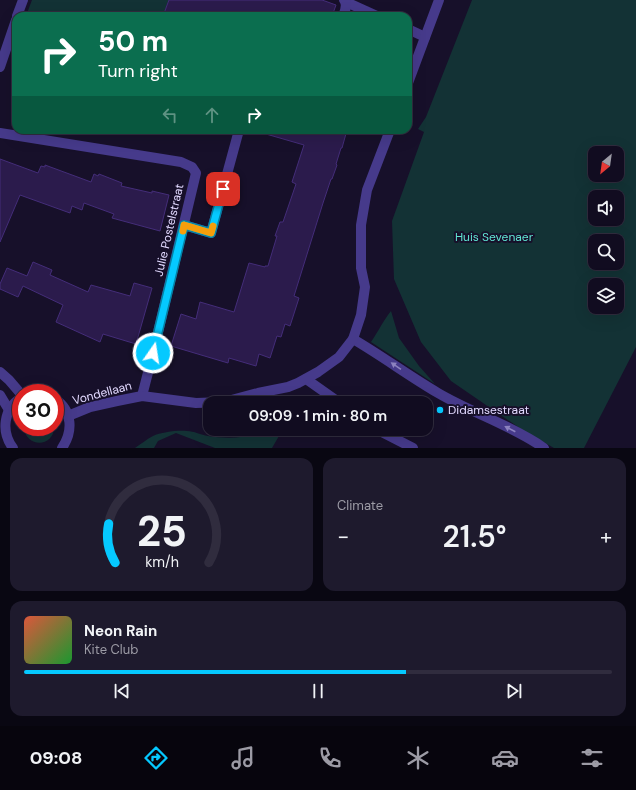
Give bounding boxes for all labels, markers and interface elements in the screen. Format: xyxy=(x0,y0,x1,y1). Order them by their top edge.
text: 50 m xyxy=(98,23,168,60)
icon: right xyxy=(32,28,84,80)
text: Turn right xyxy=(98,59,178,83)
icon: left xyxy=(159,104,181,126)
icon: ahead xyxy=(201,104,223,126)
icon: right xyxy=(243,104,265,126)
north arrow xyxy=(588,146,624,182)
map controls xyxy=(588,146,624,314)
pin xyxy=(206,172,240,206)
icon: arrive xyxy=(212,178,234,200)
street label: Julie Postelstraat xyxy=(151,182,187,278)
button: sound xyxy=(588,190,624,226)
park label: Huis Sevenaer xyxy=(455,229,534,245)
button: search xyxy=(588,234,624,270)
button: layers xyxy=(588,278,624,314)
position arrow xyxy=(132,332,174,374)
one-way arrow xyxy=(390,363,402,370)
street label: Vondellaan xyxy=(71,377,134,409)
speed limit sign: 30 xyxy=(12,384,64,436)
place label: Didamsestraat xyxy=(448,402,530,418)
marker: Didamsestraat xyxy=(435,405,445,415)
text: 09:09 · 1 min · 80 m xyxy=(249,406,387,426)
one-way arrow xyxy=(504,426,515,432)
text: Climate xyxy=(337,497,383,514)
text: 25 xyxy=(137,504,186,558)
text: 21.5° xyxy=(442,517,507,556)
text: − xyxy=(337,522,349,551)
text: + xyxy=(600,522,612,551)
text: km/h xyxy=(145,552,178,570)
text: Neon Rain xyxy=(84,621,157,641)
text: Kite Club xyxy=(84,641,138,658)
icon: previous xyxy=(111,680,133,702)
icon: pause xyxy=(307,680,329,702)
icon: next xyxy=(503,680,525,702)
icon: directions xyxy=(142,744,170,772)
icon: music xyxy=(229,744,257,772)
icon: phone xyxy=(316,744,344,772)
icon: climate xyxy=(404,744,432,772)
icon: car xyxy=(491,744,519,772)
icon: filters xyxy=(578,744,606,772)
text: 09:08 xyxy=(30,746,82,770)

